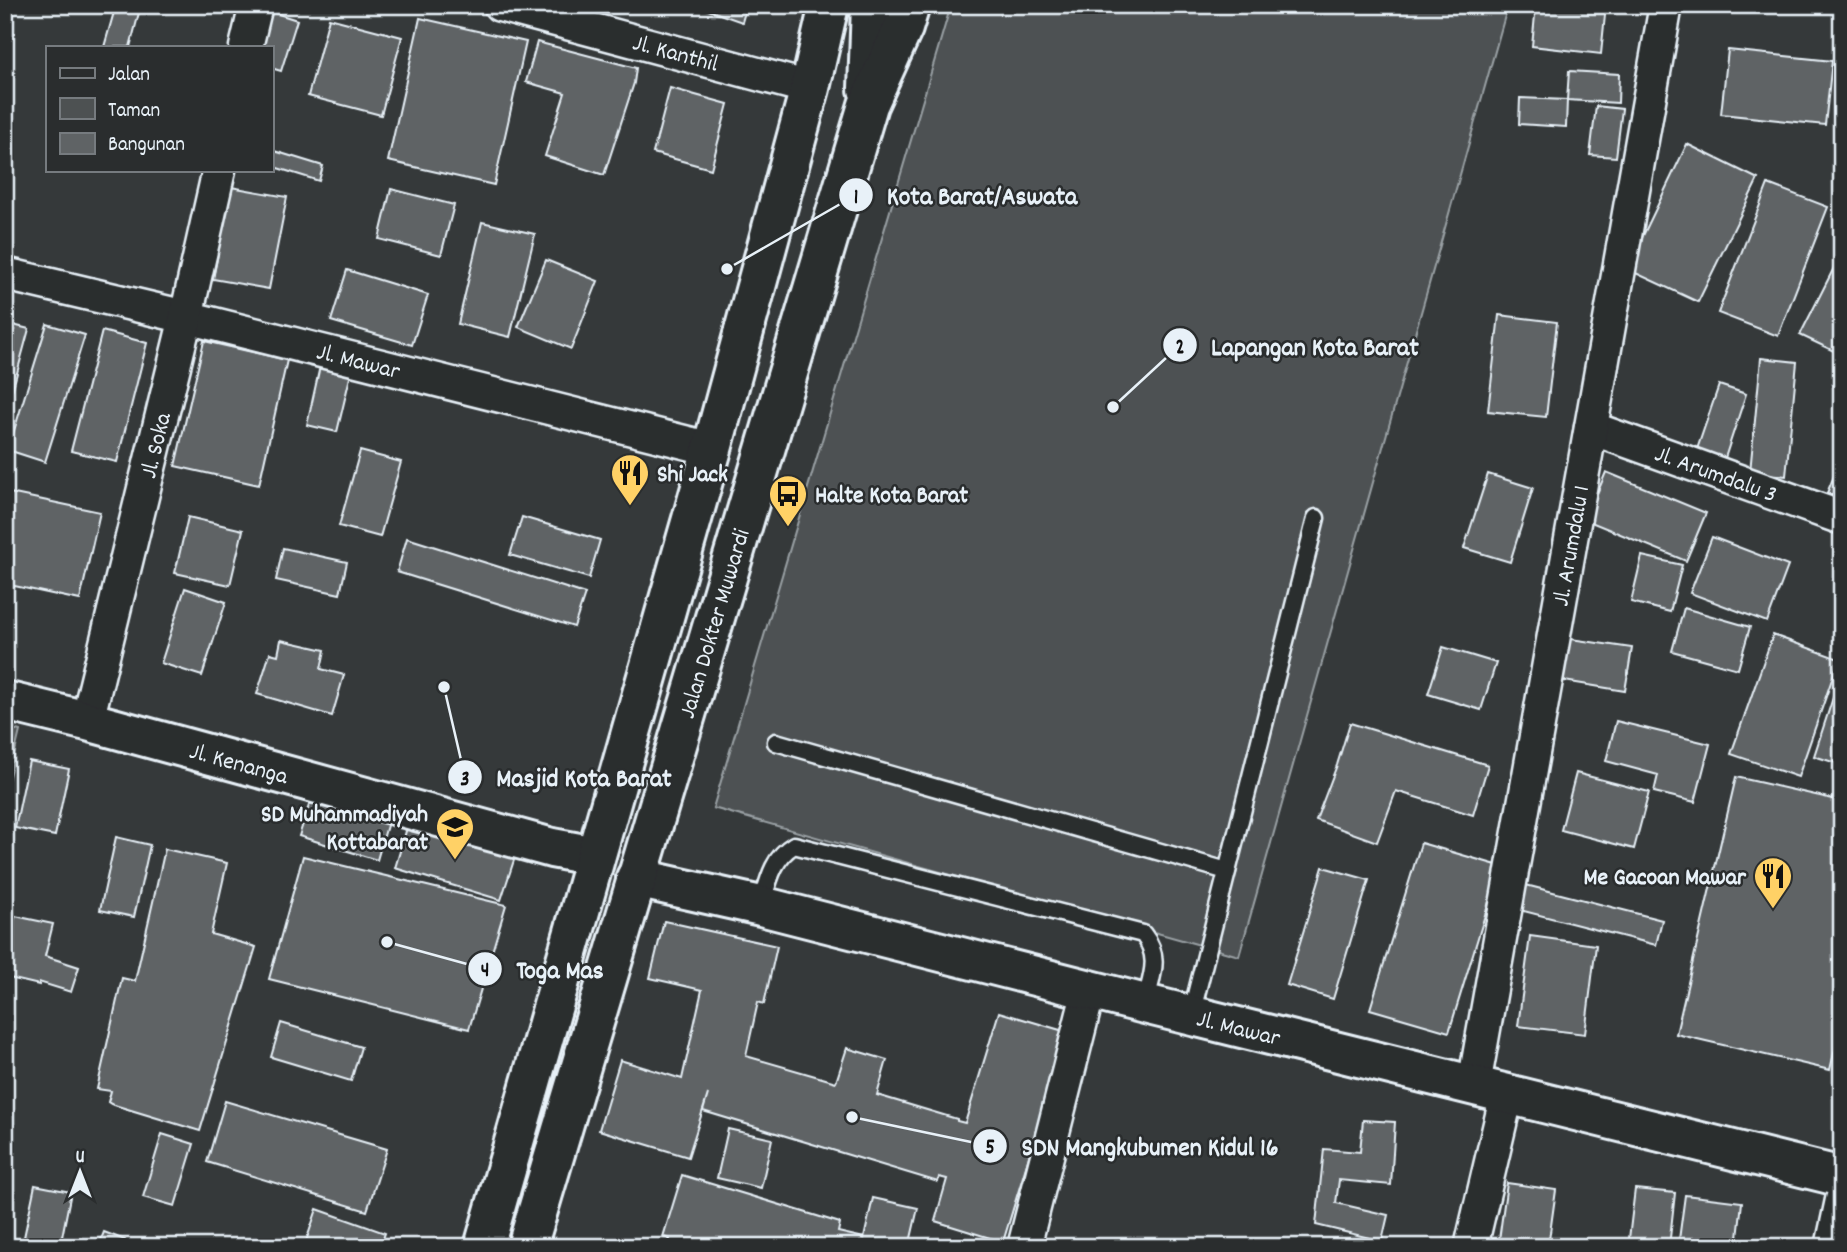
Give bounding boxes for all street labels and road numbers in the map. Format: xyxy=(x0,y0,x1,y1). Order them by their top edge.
street label: Jl. Kanthil xyxy=(628,27,722,83)
street label: Jl. Mawar xyxy=(313,336,403,390)
street label: Jl. Soka xyxy=(133,409,182,482)
street label: Jl. Arumdalu 3 xyxy=(1649,438,1781,513)
street label: Jl. Arumdalu 1 xyxy=(1545,483,1600,609)
street label: Jalan Dokter Muwardi xyxy=(672,525,760,723)
street label: Jl. Kenanga xyxy=(185,736,292,795)
street label: Jl. Mawar xyxy=(1193,1003,1283,1057)

